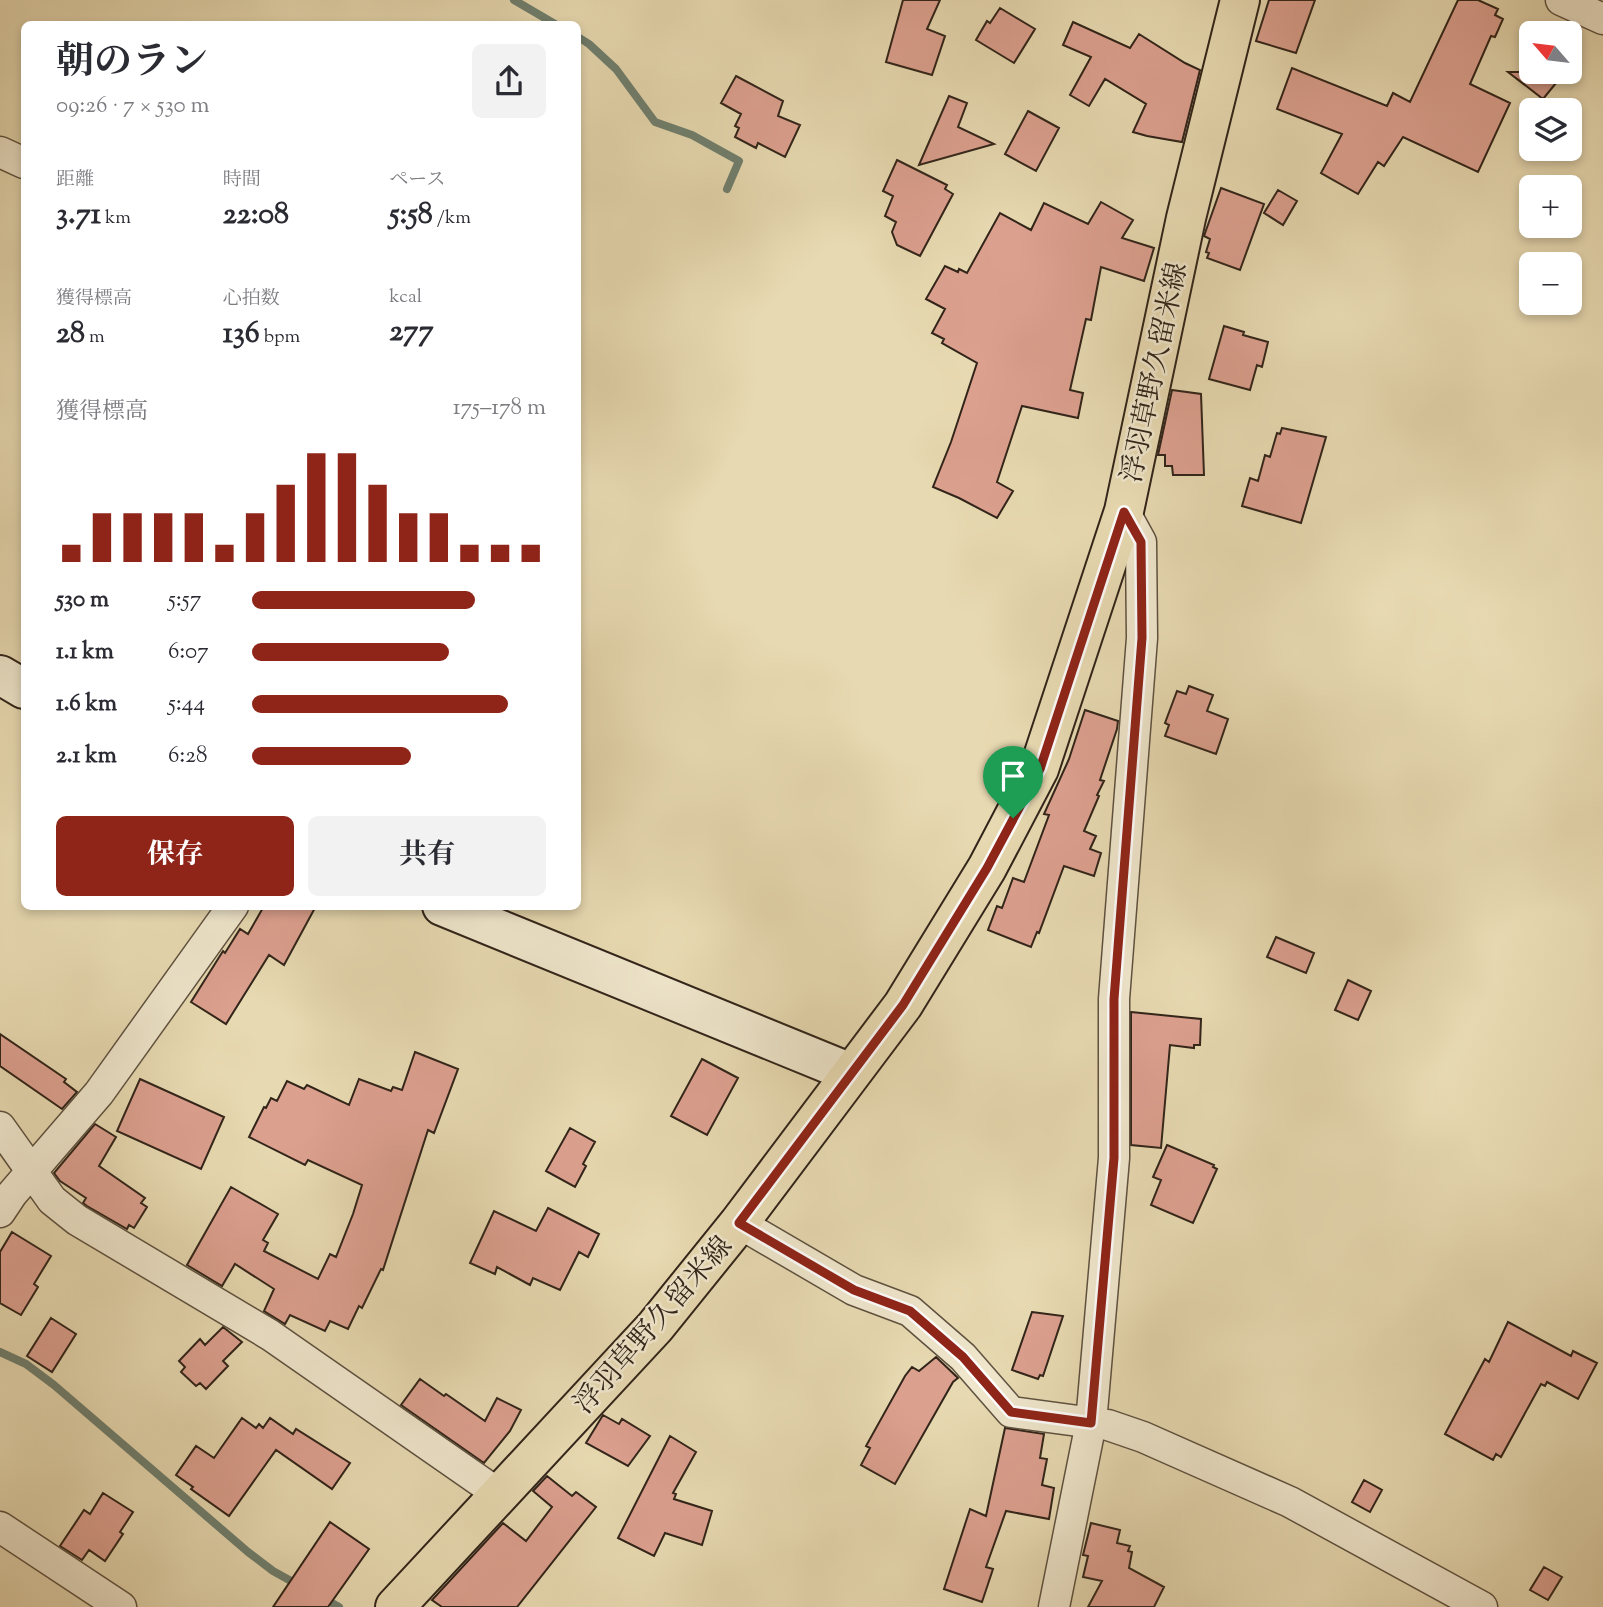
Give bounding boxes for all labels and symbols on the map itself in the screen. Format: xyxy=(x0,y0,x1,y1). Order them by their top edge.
north arrow xyxy=(1519,21,1582,84)
street label: 浮羽草野久留米線 xyxy=(1113,259,1199,486)
pin xyxy=(983,746,1043,818)
street label: 浮羽草野久留米線 xyxy=(566,1228,743,1424)

